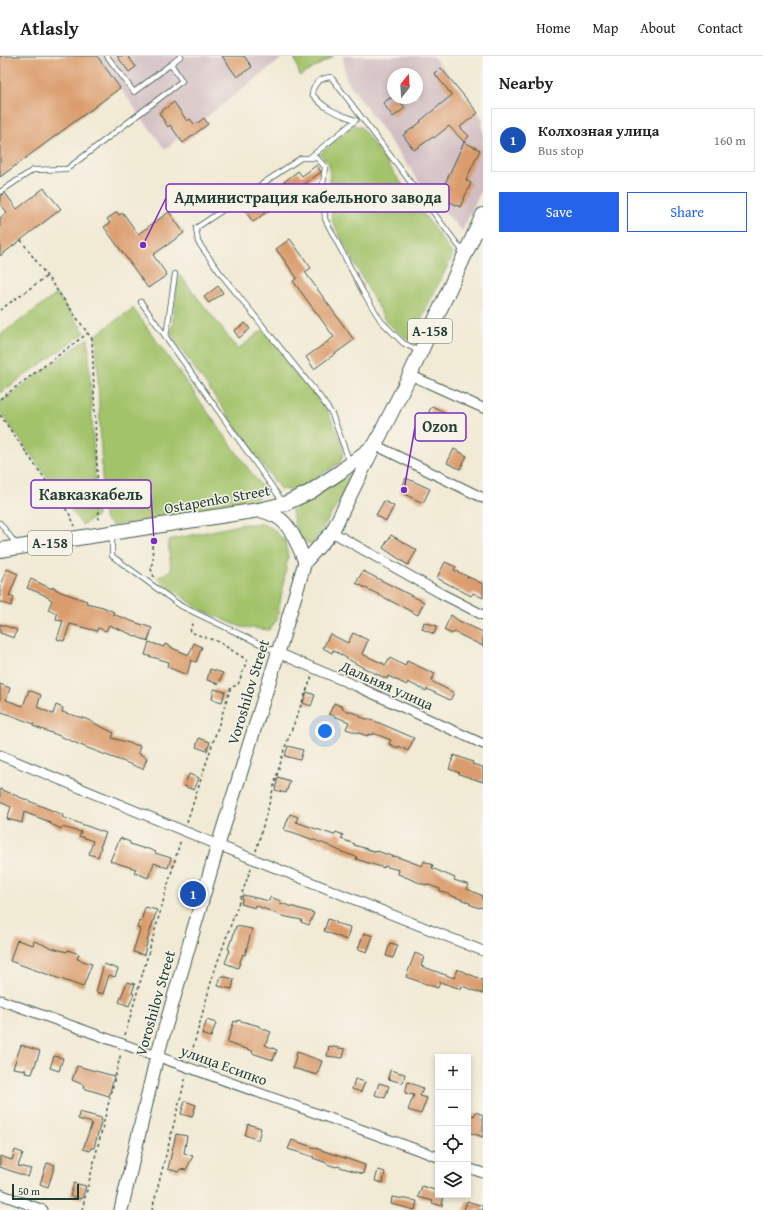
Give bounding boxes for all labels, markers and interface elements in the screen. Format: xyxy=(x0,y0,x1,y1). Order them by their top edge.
text: Atlasly xyxy=(20,14,79,42)
text: Home xyxy=(536,18,571,38)
text: Map xyxy=(593,18,618,38)
text: About xyxy=(640,18,676,38)
text: Contact xyxy=(698,18,743,38)
north arrow xyxy=(387,68,423,104)
text: Nearby xyxy=(499,70,553,95)
text: Колхозная улица xyxy=(538,120,659,141)
text: 1 xyxy=(510,131,516,150)
text: 160 m xyxy=(714,131,746,150)
text: Bus stop xyxy=(538,141,584,160)
callout: Администрация кабельного завода xyxy=(166,184,449,212)
text: Администрация кабельного завода xyxy=(174,185,442,209)
button: Save xyxy=(499,192,619,232)
button: Share xyxy=(627,192,747,232)
road number: А-158 xyxy=(408,319,452,343)
callout: Ozon xyxy=(415,413,466,441)
text: Ozon xyxy=(422,414,458,438)
street label: Ostapenko Street xyxy=(162,479,272,519)
callout: Кавказкабель xyxy=(31,480,151,508)
text: Кавказкабель xyxy=(39,482,143,506)
road number: А-158 xyxy=(28,531,72,555)
street label: Voroshilov Street xyxy=(222,636,274,747)
street label: Дальняя улица xyxy=(336,655,438,715)
your location xyxy=(315,721,335,741)
pin: 1 xyxy=(180,879,206,909)
street label: Voroshilov Street xyxy=(130,947,180,1058)
street label: улица Есипко xyxy=(177,1039,271,1091)
map controls xyxy=(435,1054,471,1198)
button: + xyxy=(435,1054,471,1090)
button: − xyxy=(435,1090,471,1126)
button: locate xyxy=(435,1126,471,1162)
button: layers xyxy=(435,1162,471,1198)
scale bar xyxy=(12,1182,79,1201)
text: 50 m xyxy=(18,1183,40,1199)

